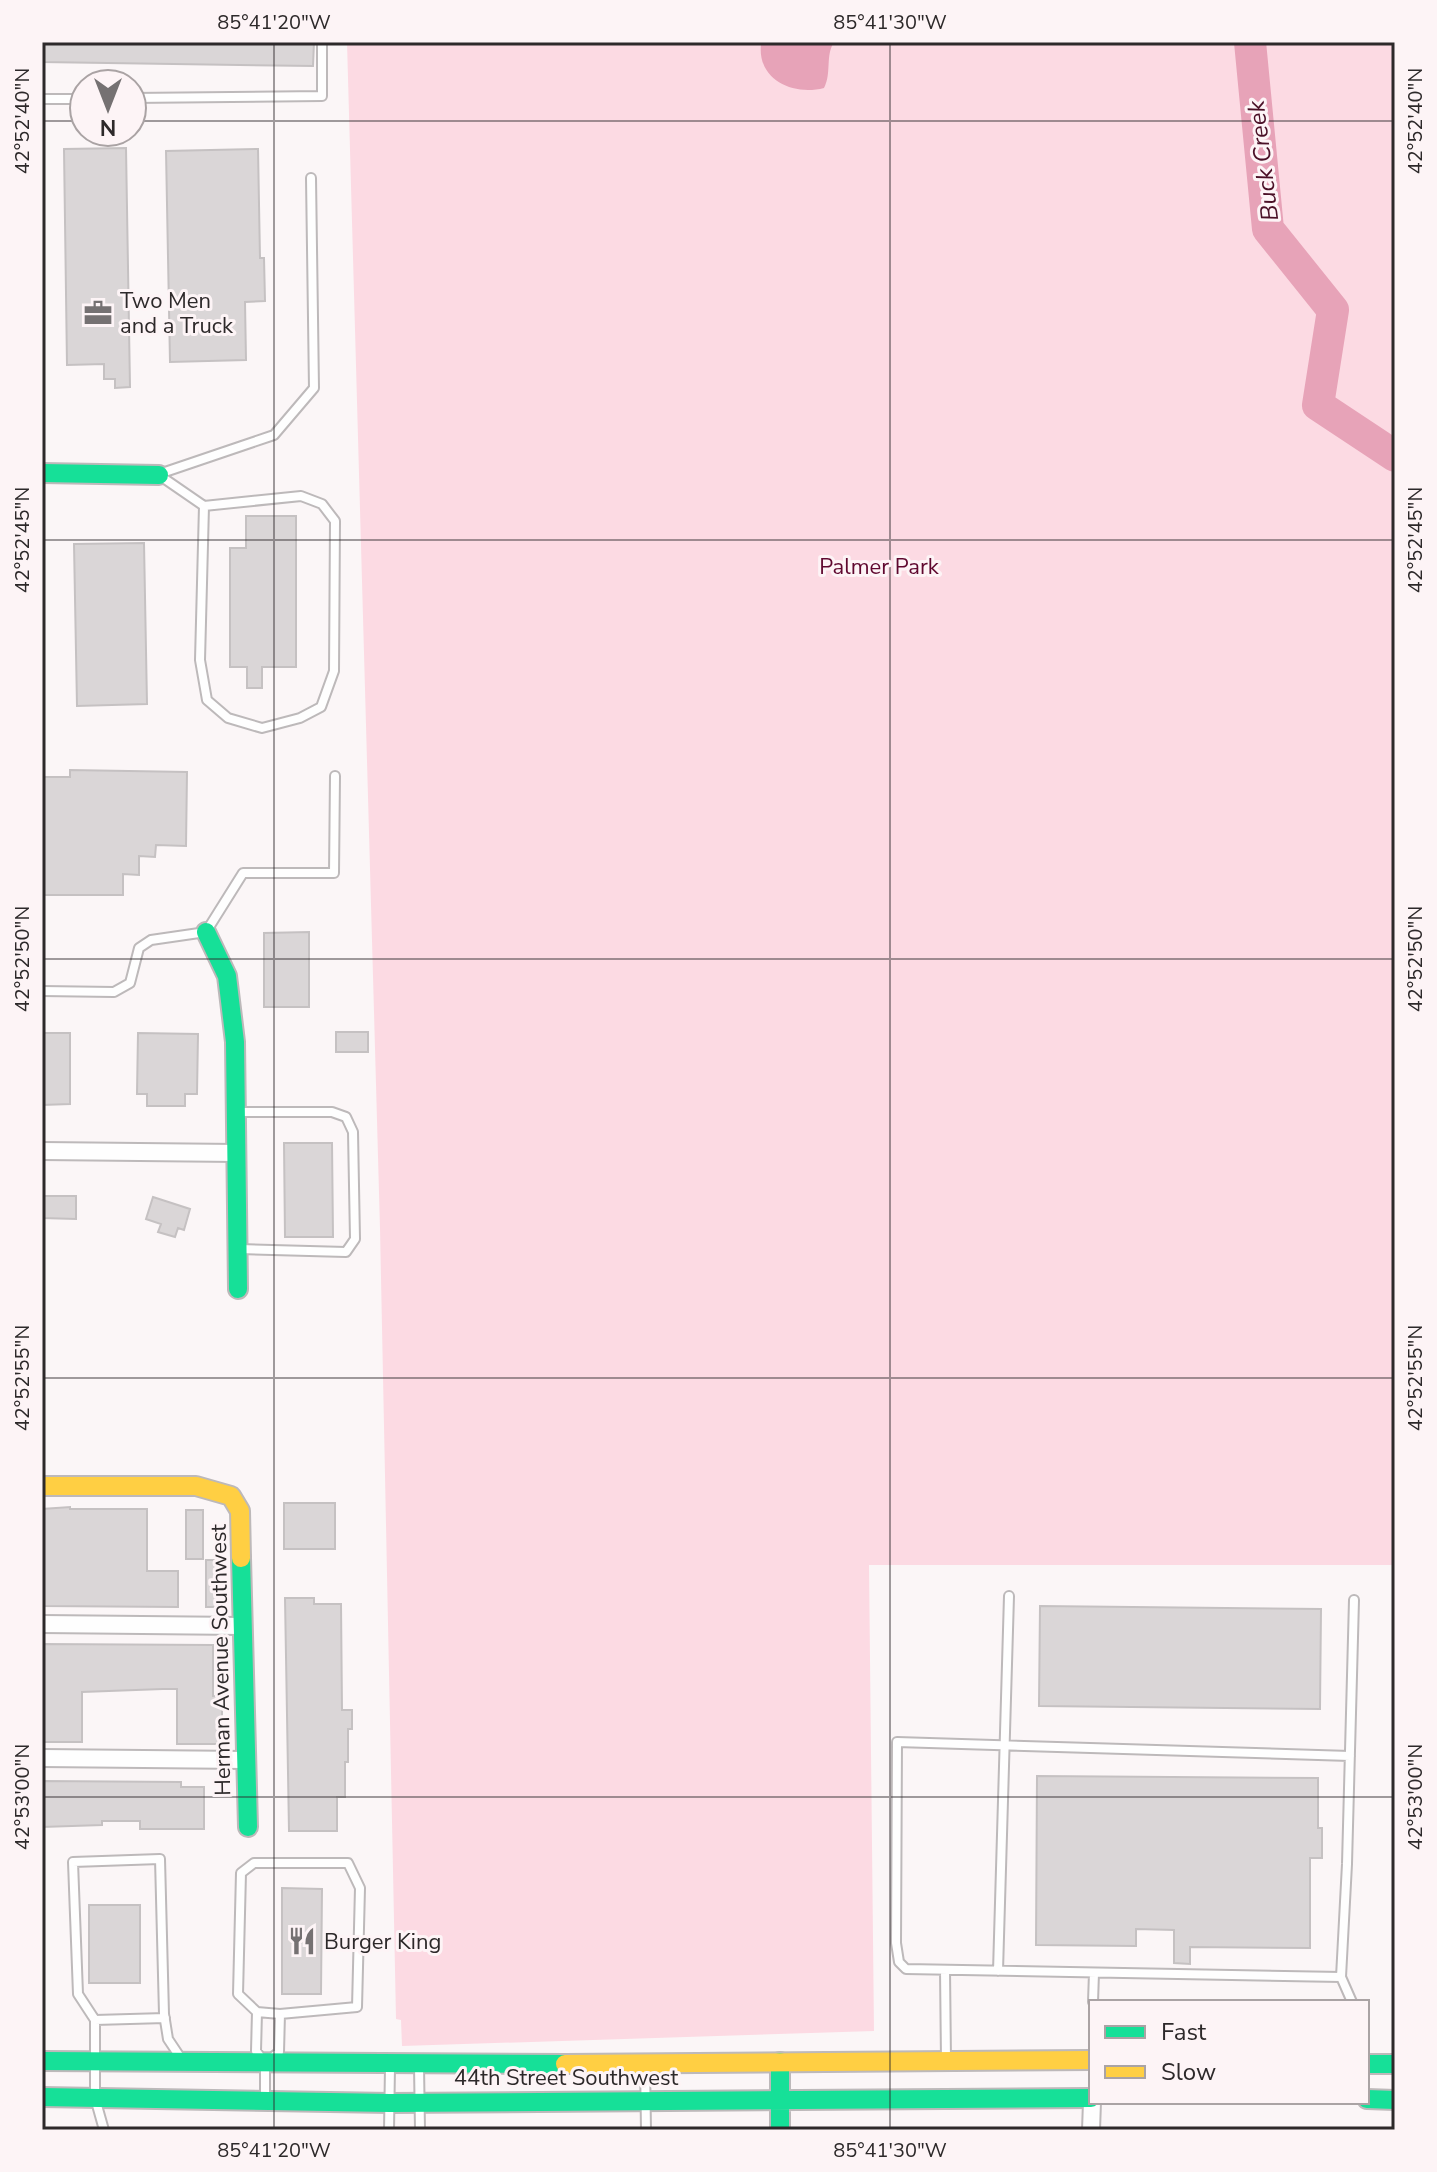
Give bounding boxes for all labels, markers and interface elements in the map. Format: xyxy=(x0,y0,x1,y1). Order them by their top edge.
text: 85°41'20"W xyxy=(217,9,331,36)
text: 85°41'30"W xyxy=(833,9,947,36)
text: 42°52'40"N xyxy=(9,68,36,174)
north arrow xyxy=(68,68,148,148)
text: 42°52'40"N xyxy=(1402,68,1429,174)
water label: Buck Creek xyxy=(1240,98,1286,223)
text: N xyxy=(100,112,116,142)
place label: Two Men and a Truck xyxy=(120,286,234,341)
office icon: Two Men and a Truck xyxy=(83,298,113,328)
text: 42°52'45"N xyxy=(9,487,36,593)
text: 42°52'45"N xyxy=(1402,487,1429,593)
park label: Palmer Park xyxy=(819,552,940,582)
text: 42°52'50"N xyxy=(9,906,36,1012)
text: 42°52'50"N xyxy=(1402,906,1429,1012)
text: 42°52'55"N xyxy=(9,1325,36,1431)
text: 42°52'55"N xyxy=(1402,1325,1429,1431)
street label: Herman Avenue Southwest xyxy=(204,1523,238,1796)
text: 42°53'00"N xyxy=(9,1744,36,1850)
text: 42°53'00"N xyxy=(1402,1744,1429,1850)
restaurant icon: Burger King xyxy=(287,1926,317,1956)
place label: Burger King xyxy=(324,1927,441,1957)
legend xyxy=(1089,2000,1369,2104)
text: Fast xyxy=(1161,2016,1207,2048)
text: Slow xyxy=(1161,2056,1216,2088)
street label: 44th Street Southwest xyxy=(454,2063,678,2093)
text: 85°41'20"W xyxy=(217,2137,331,2164)
text: 85°41'30"W xyxy=(833,2137,947,2164)

